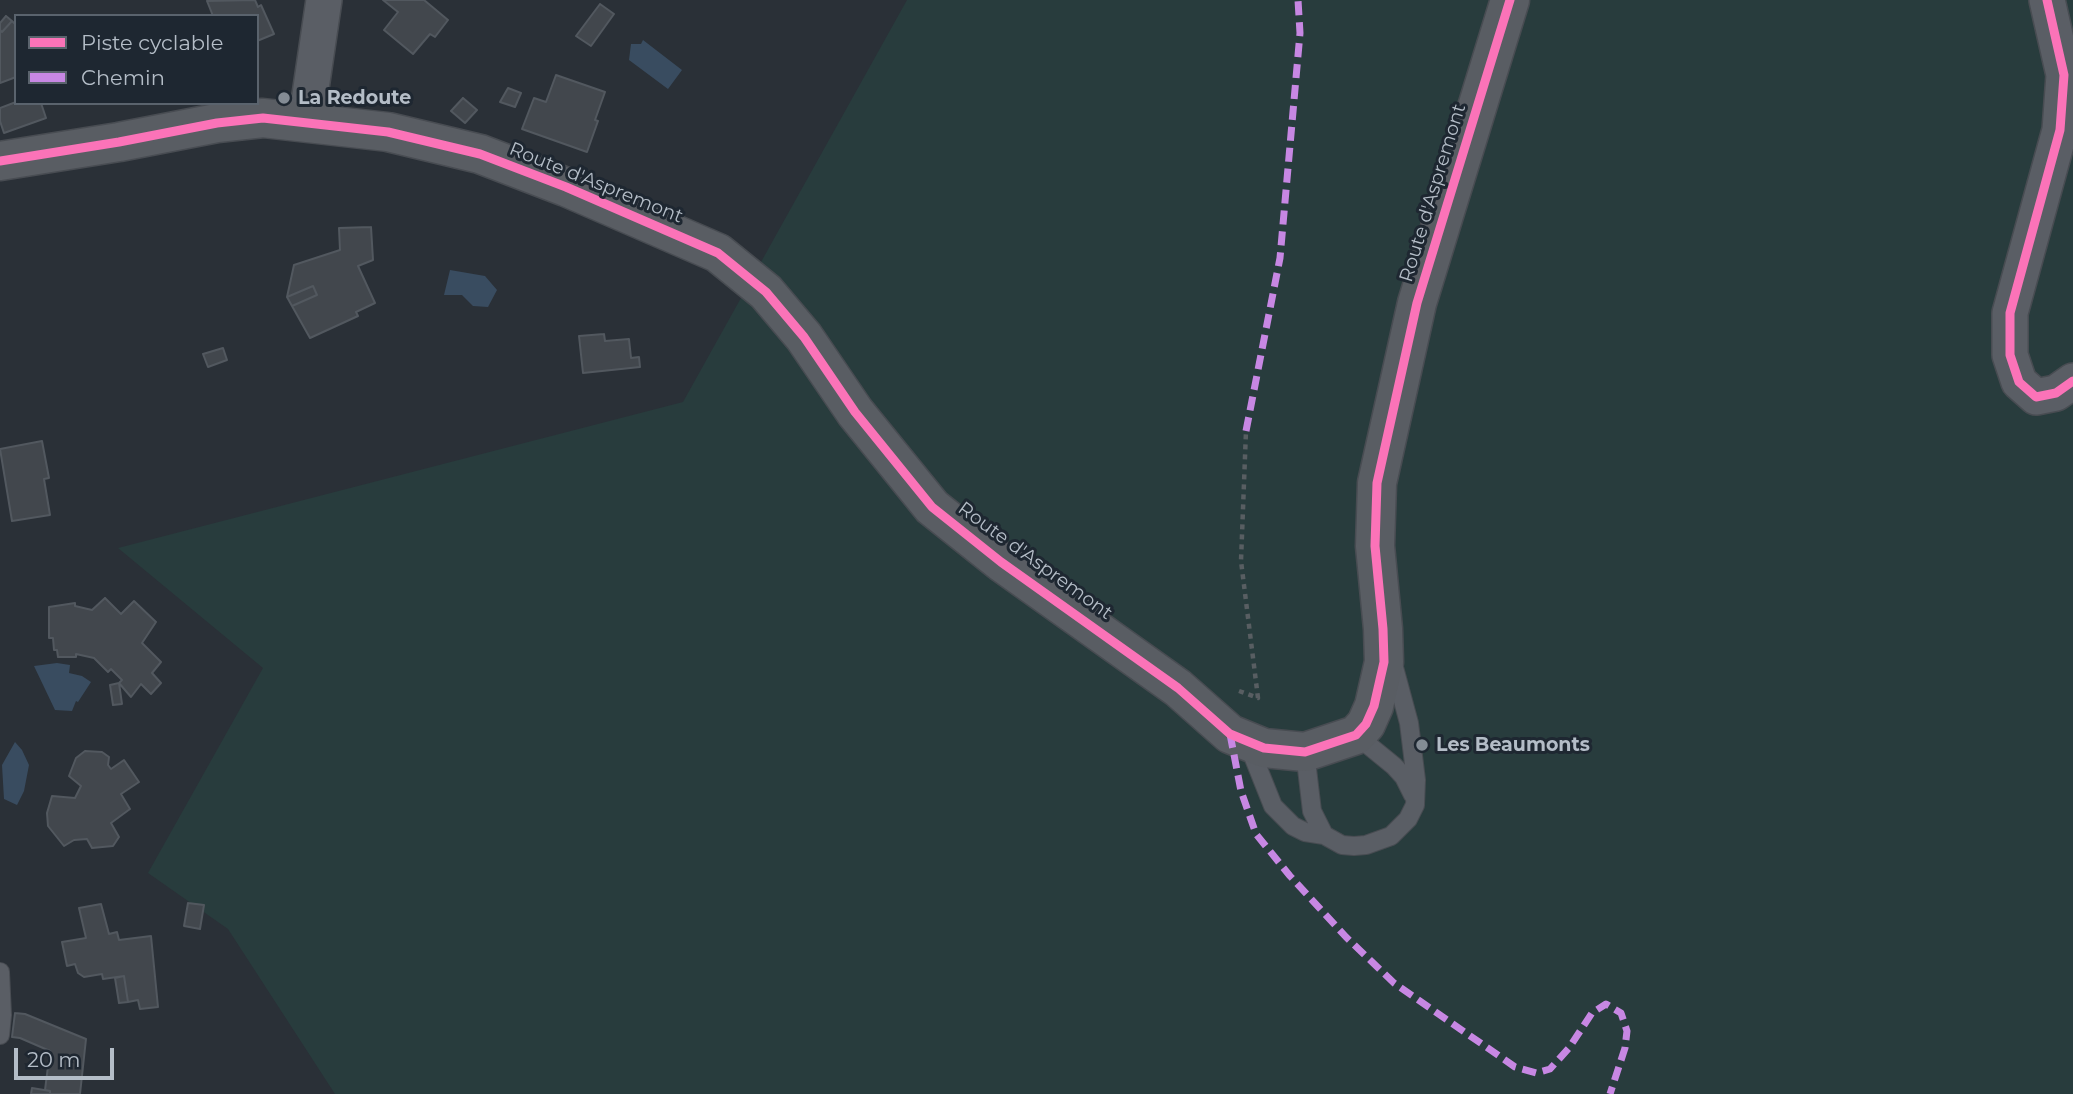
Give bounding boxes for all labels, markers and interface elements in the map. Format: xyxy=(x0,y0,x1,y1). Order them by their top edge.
legend xyxy=(14,14,259,105)
text: Piste cyclable xyxy=(81,30,223,55)
text: Chemin xyxy=(81,65,165,90)
place label: La Redoute xyxy=(298,87,411,109)
marker: La Redoute xyxy=(276,90,292,106)
street label: Route d'Aspremont xyxy=(1395,101,1471,285)
street label: Route d'Aspremont xyxy=(506,138,686,228)
street label: Route d'Aspremont xyxy=(953,497,1117,625)
place label: Les Beaumonts xyxy=(1436,734,1590,756)
marker: Les Beaumonts xyxy=(1414,737,1430,753)
scale bar xyxy=(18,1034,117,1078)
text: 20 m xyxy=(27,1047,81,1072)

